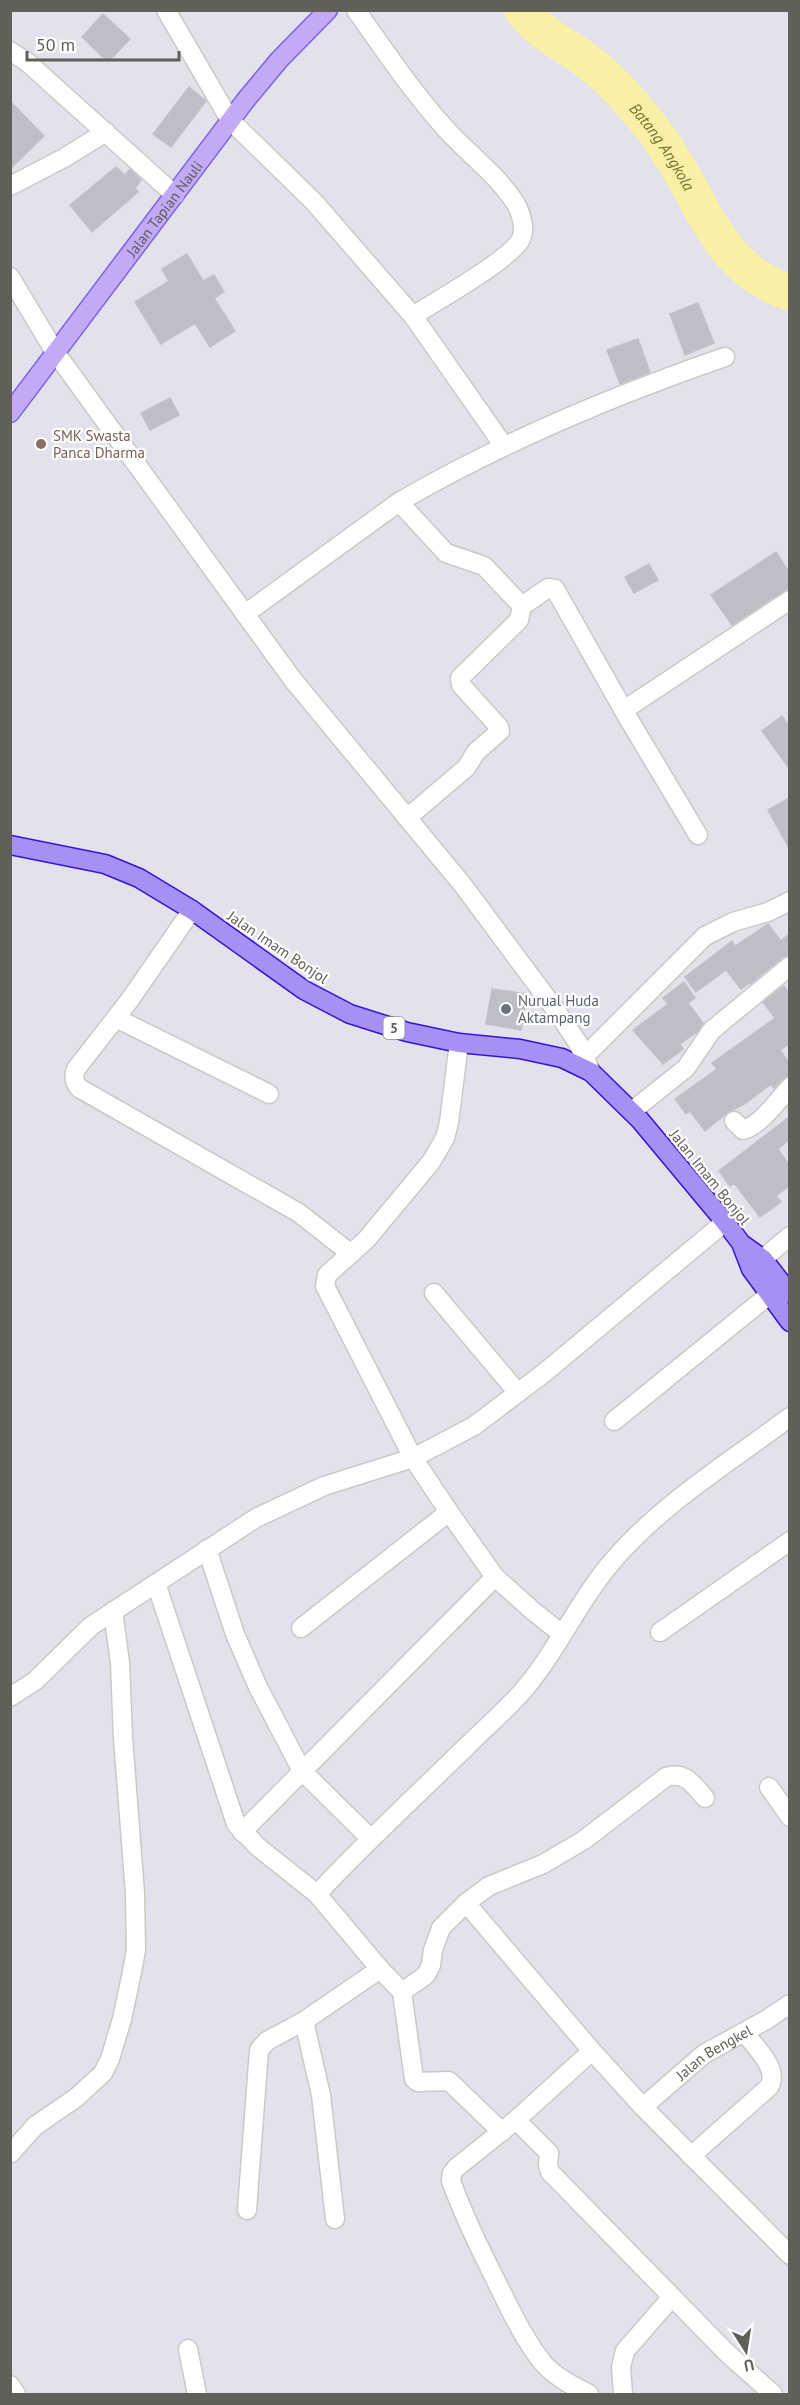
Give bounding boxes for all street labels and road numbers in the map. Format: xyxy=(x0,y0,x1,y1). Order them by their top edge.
street label: Jalan Tapian Nauli xyxy=(121,157,206,261)
street label: Jalan Imam Bonjol xyxy=(223,906,333,988)
road number: 5 xyxy=(384,1017,404,1039)
street label: Jalan Imam Bonjol xyxy=(665,1125,755,1229)
street label: Jalan Bengkel xyxy=(671,2020,756,2085)

